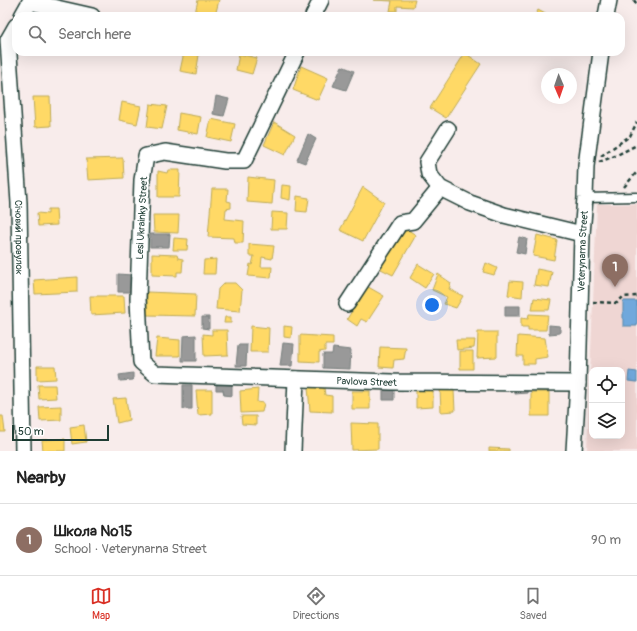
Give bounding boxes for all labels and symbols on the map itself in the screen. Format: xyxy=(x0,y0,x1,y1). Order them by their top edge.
north arrow xyxy=(541,68,577,104)
street label: Lesi Ukrainky Street xyxy=(134,175,150,260)
street label: Січовий провулок xyxy=(12,200,25,275)
street label: Veterynarna Street xyxy=(575,209,591,292)
pin: 1 xyxy=(602,254,628,287)
your location xyxy=(422,295,442,315)
street label: Pavlova Street xyxy=(336,375,398,389)
scale bar xyxy=(12,423,109,442)

